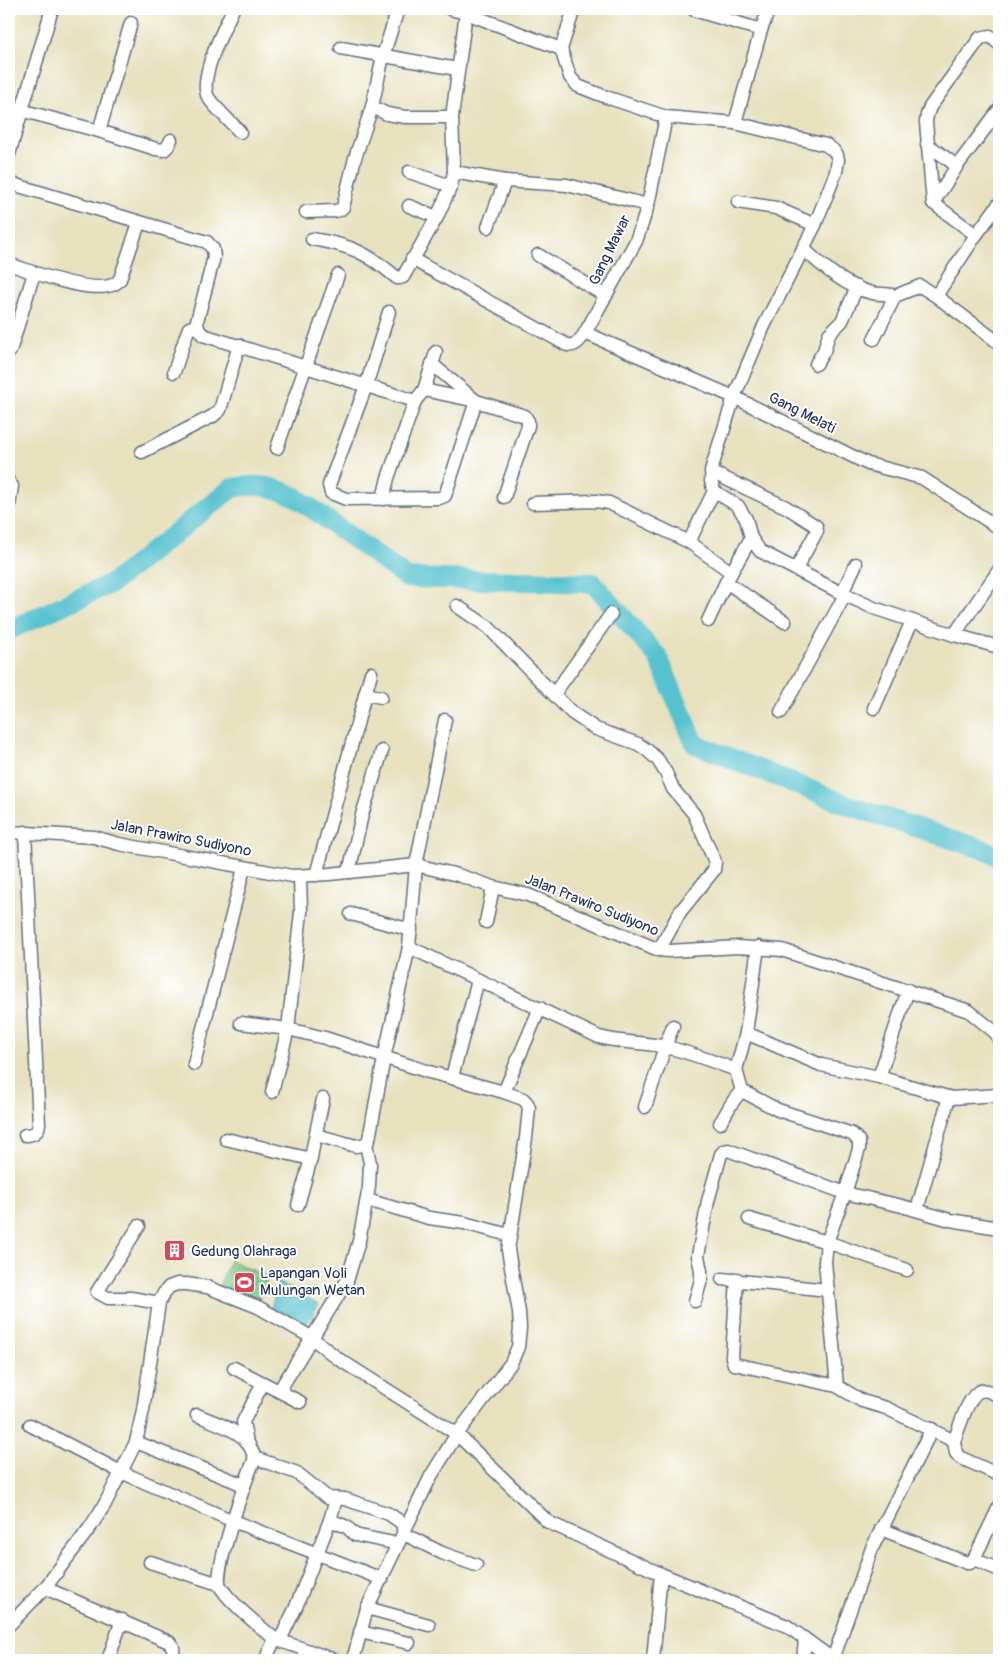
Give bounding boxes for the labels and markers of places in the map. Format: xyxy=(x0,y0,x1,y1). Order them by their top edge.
building icon: Gedung Olahraga xyxy=(163,1239,187,1263)
place label: Gedung Olahraga xyxy=(191,1242,297,1261)
place label: Lapangan Voli Mulungan Wetan xyxy=(260,1264,365,1300)
sports icon: Lapangan Voli Mulungan Wetan xyxy=(232,1270,256,1294)

